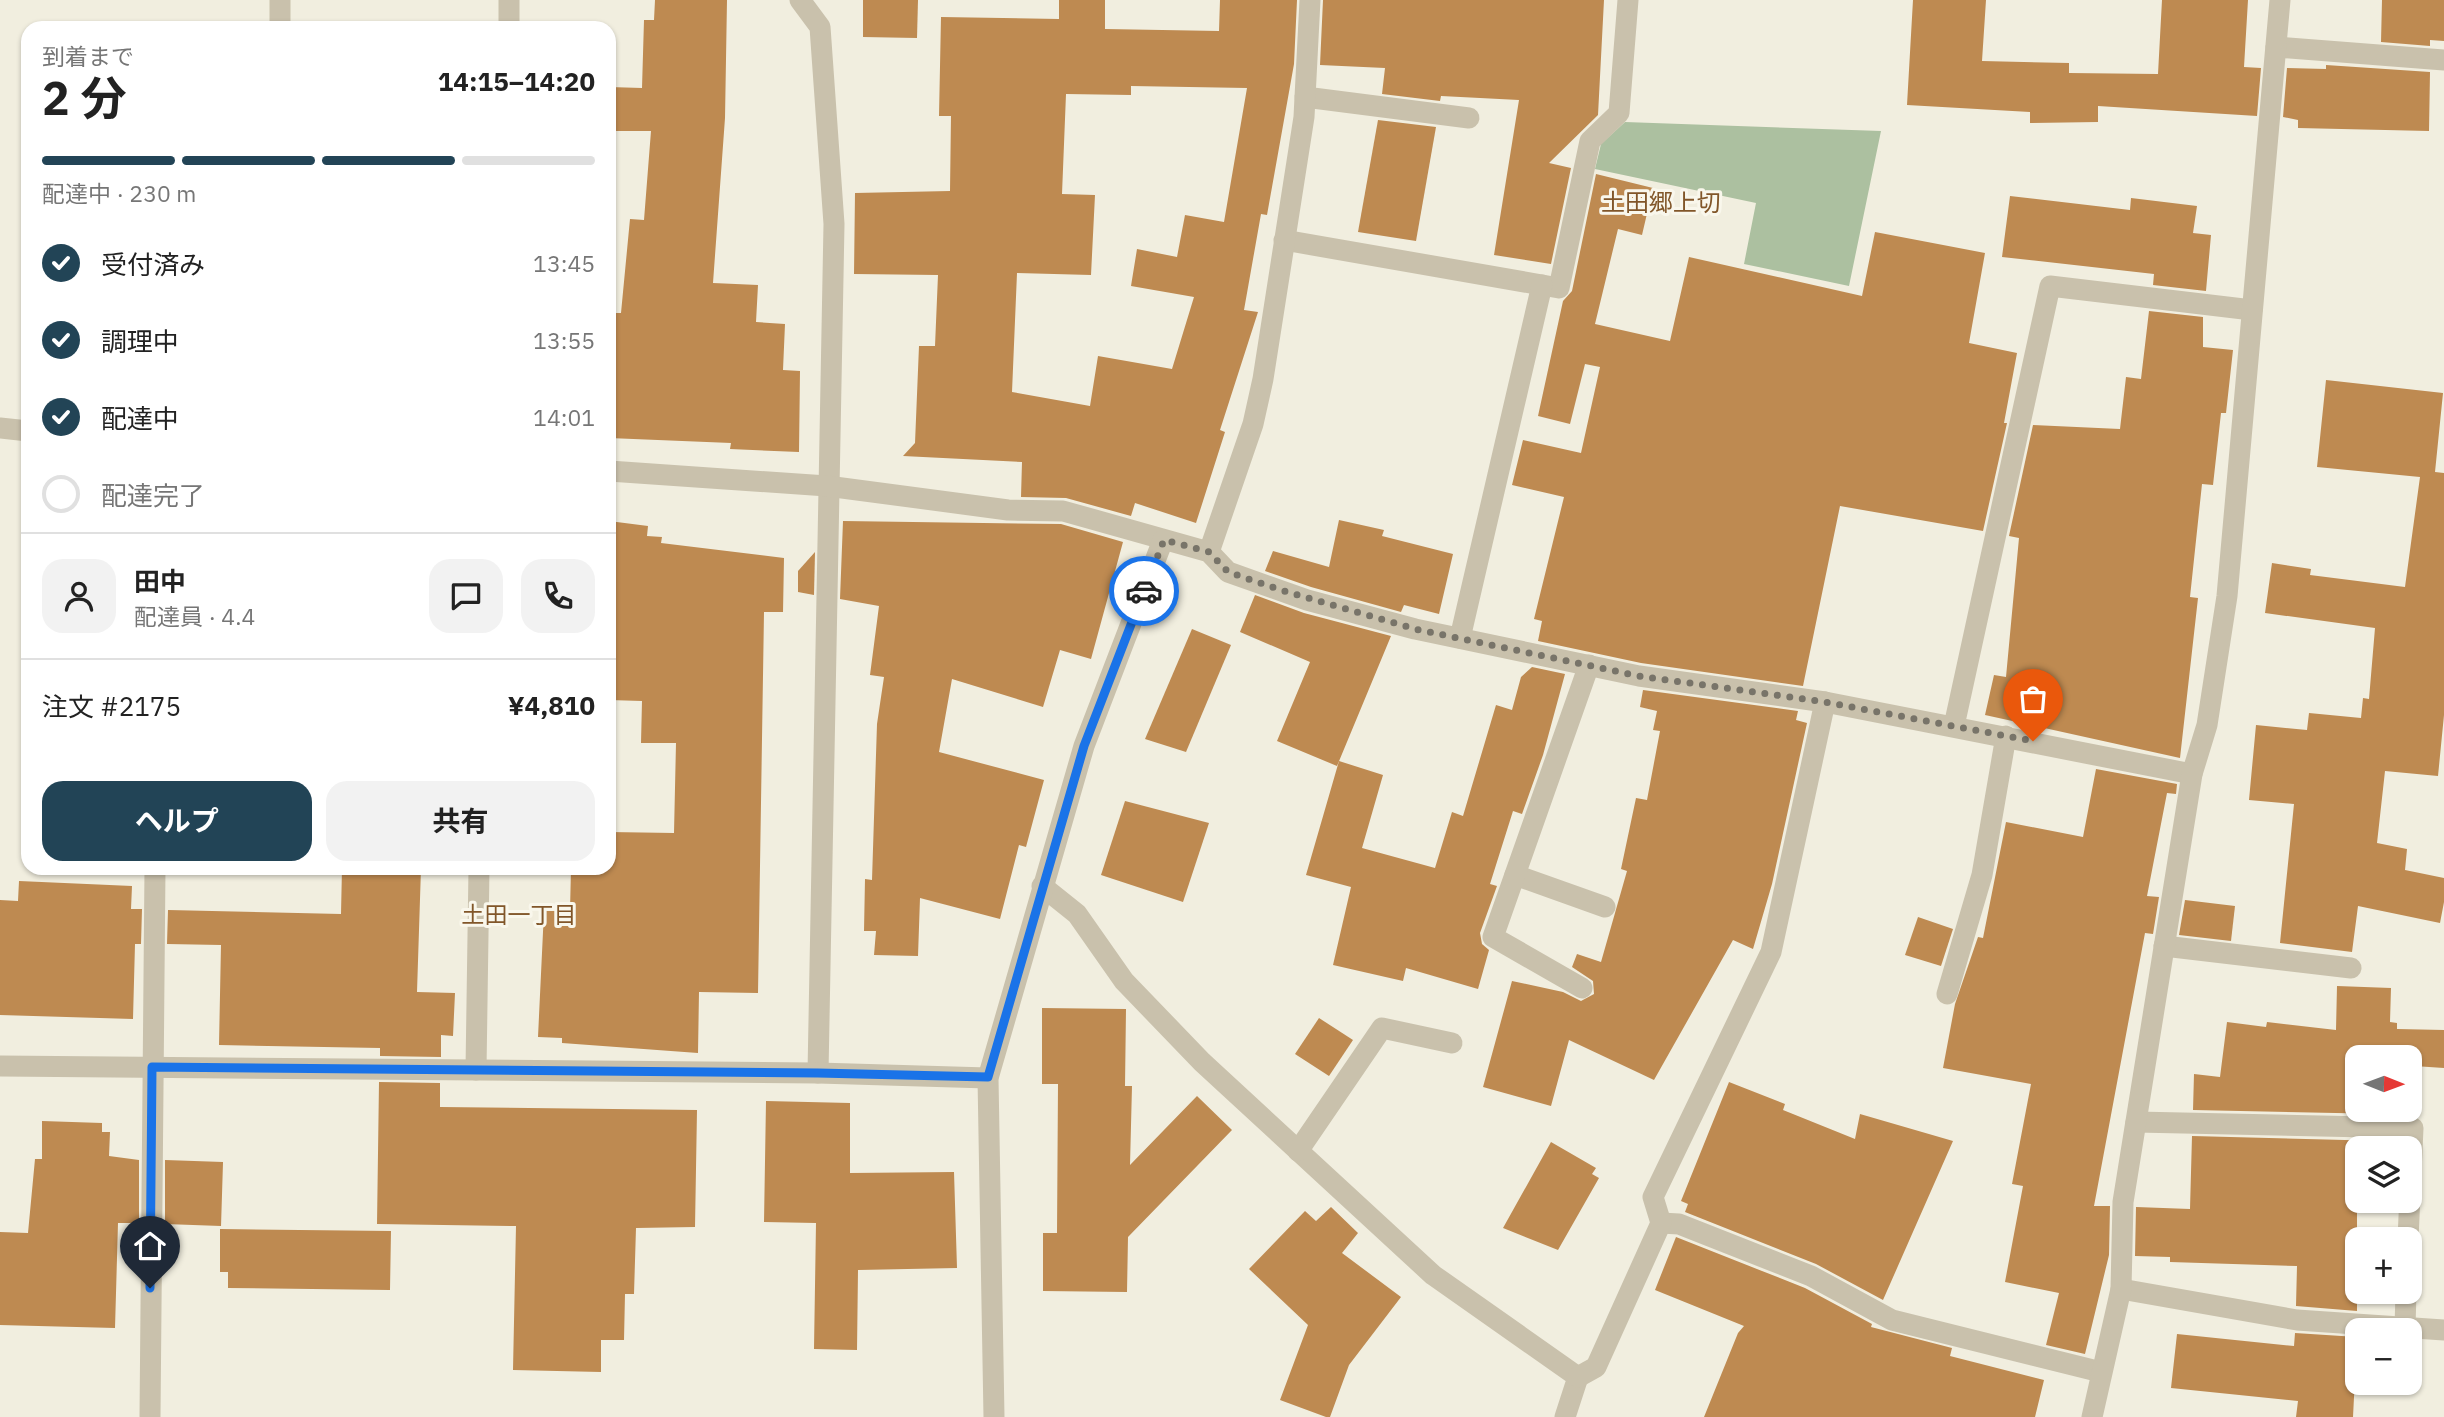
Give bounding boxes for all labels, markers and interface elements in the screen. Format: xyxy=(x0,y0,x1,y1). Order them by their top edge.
text: 到着まで xyxy=(42,41,134,71)
text: 14:15–14:20 xyxy=(438,64,595,98)
text: 2 分 xyxy=(42,68,126,128)
text: 配達中 · 230 m xyxy=(42,178,196,208)
district label: 土田郷上切 xyxy=(1601,186,1721,218)
icon: check xyxy=(42,244,80,282)
text: 受付済み xyxy=(101,247,205,281)
text: 13:45 xyxy=(533,248,595,278)
icon: check xyxy=(42,321,80,359)
text: 調理中 xyxy=(101,324,179,358)
text: 13:55 xyxy=(533,325,595,355)
icon: check xyxy=(42,398,80,436)
text: 配達中 xyxy=(101,401,179,435)
text: 14:01 xyxy=(533,402,595,432)
text: 配達完了 xyxy=(101,478,205,512)
courier xyxy=(1109,556,1179,626)
button: person xyxy=(42,559,116,633)
button: chat xyxy=(429,559,503,633)
button: phone xyxy=(521,559,595,633)
text: 田中 xyxy=(134,564,186,598)
icon: car xyxy=(1125,572,1163,610)
text: 配達員 · 4.4 xyxy=(134,601,255,631)
pin xyxy=(2003,669,2063,741)
icon: bag xyxy=(2014,680,2052,718)
text: ¥4,810 xyxy=(508,688,595,722)
text: 注文 #2175 xyxy=(42,689,181,723)
button: ヘルプ xyxy=(42,781,312,861)
button: 共有 xyxy=(326,781,595,861)
district label: 土田一丁目 xyxy=(462,899,577,929)
north arrow xyxy=(2345,1045,2422,1122)
map controls xyxy=(2345,1045,2422,1395)
button: layers xyxy=(2345,1136,2422,1213)
pin xyxy=(120,1216,180,1288)
icon: home xyxy=(131,1227,169,1265)
button: + xyxy=(2345,1227,2422,1304)
button: − xyxy=(2345,1318,2422,1395)

